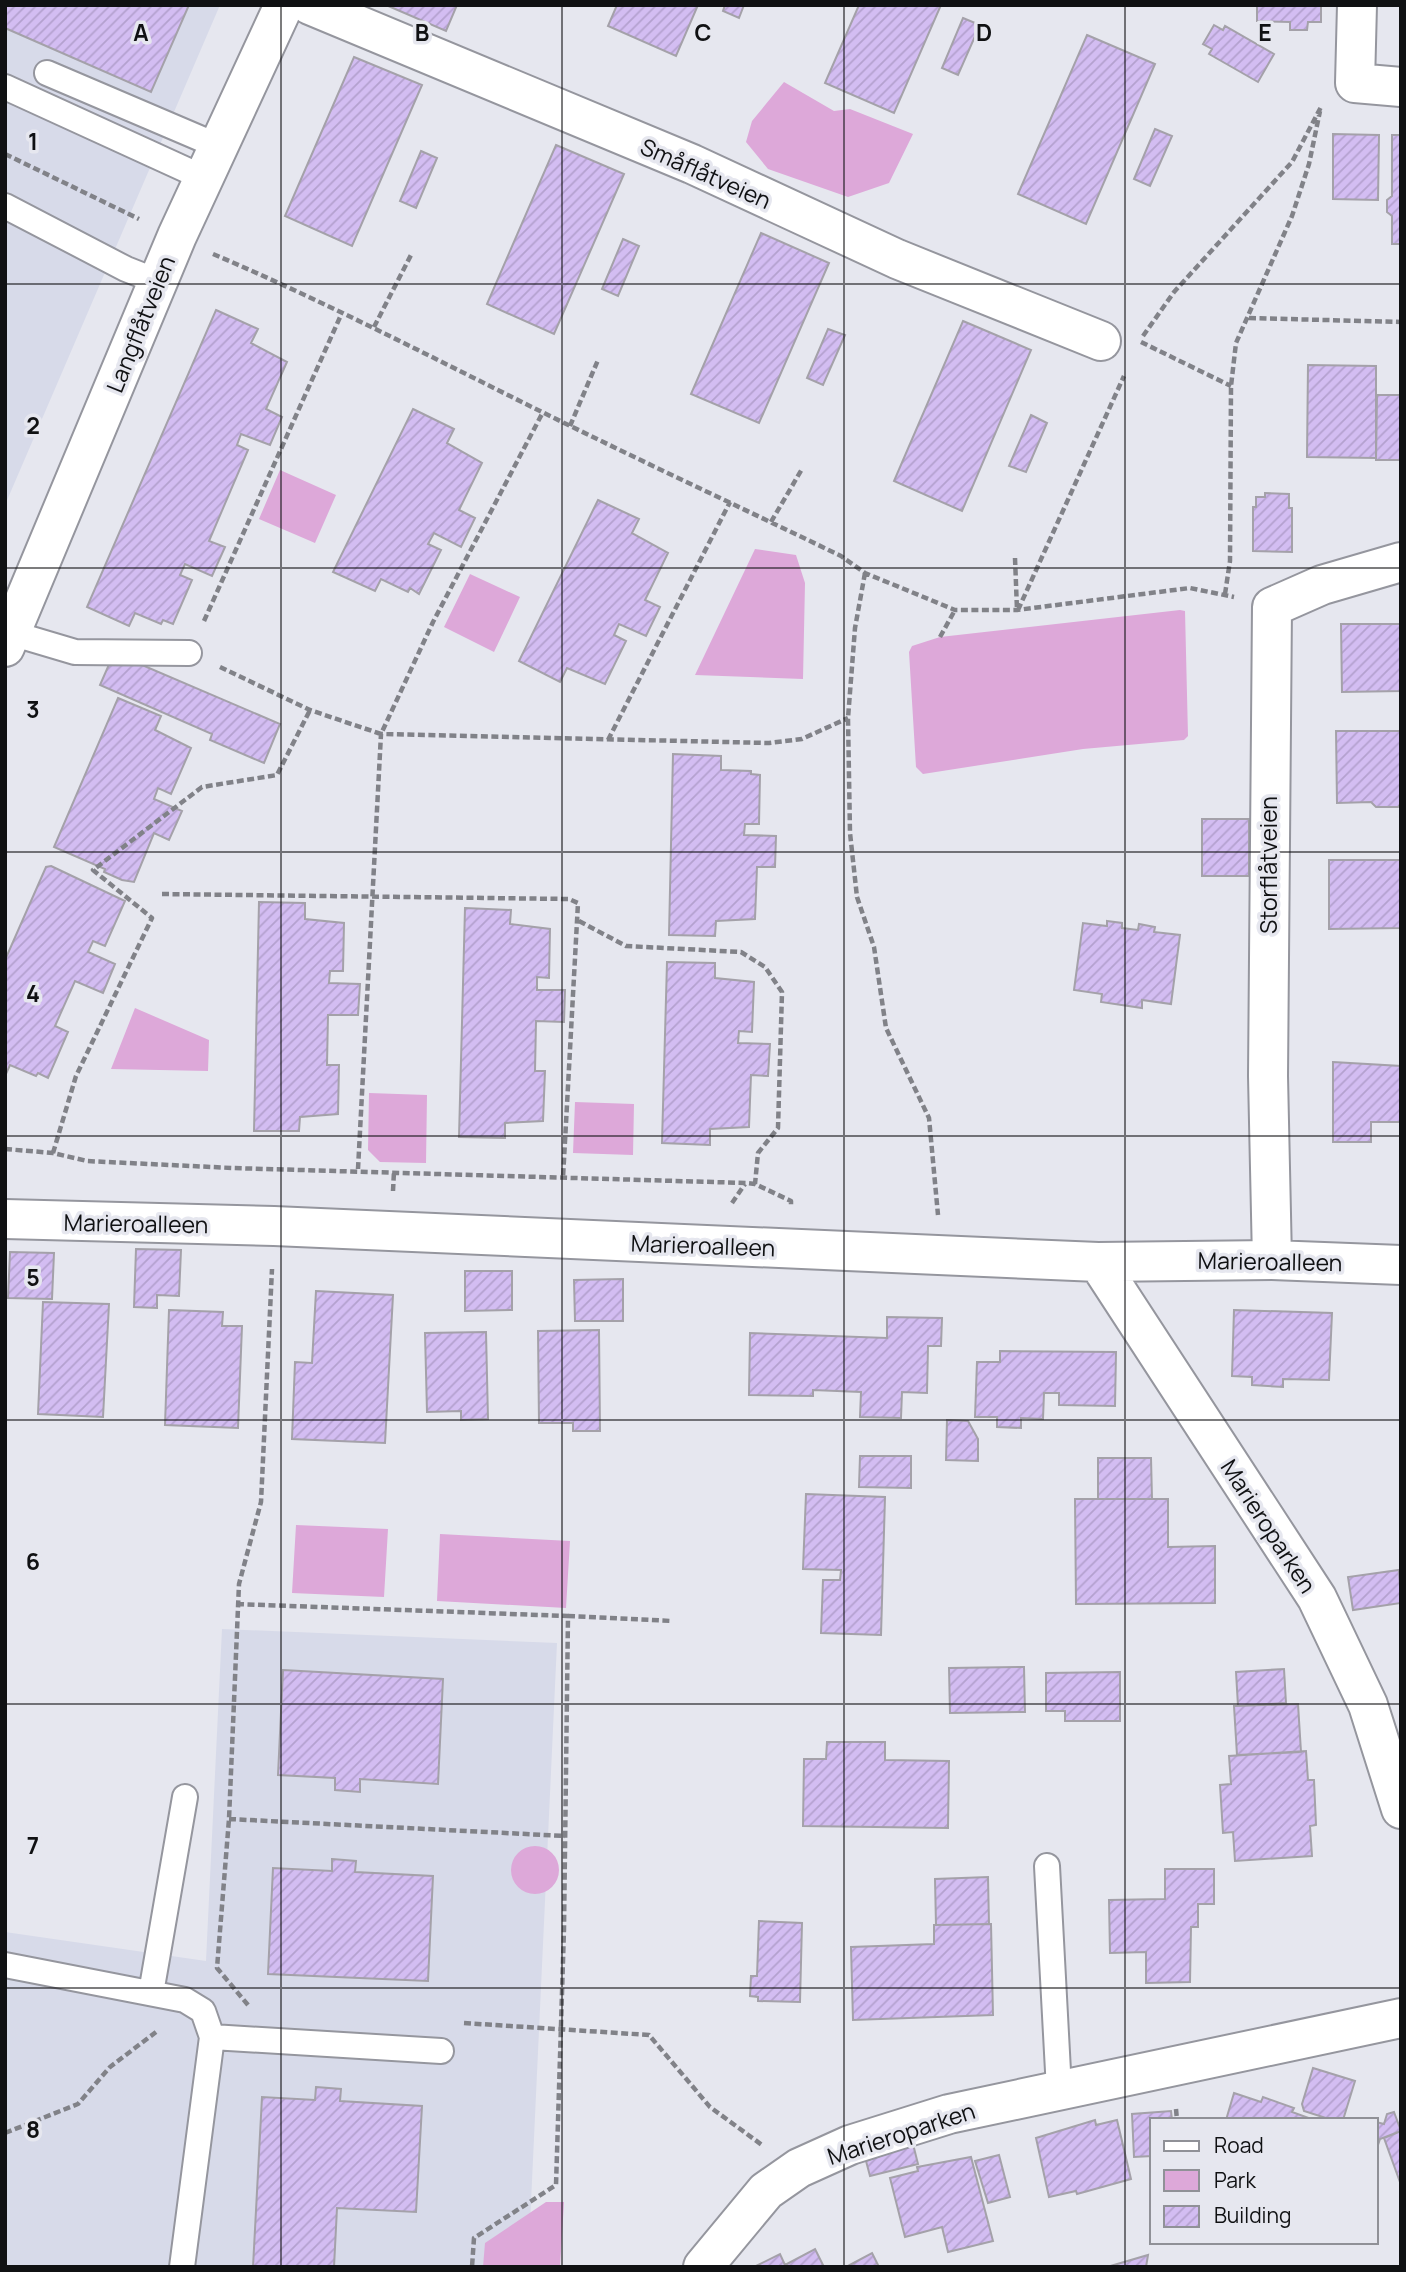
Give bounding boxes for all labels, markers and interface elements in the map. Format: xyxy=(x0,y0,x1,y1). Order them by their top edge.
text: A xyxy=(133,16,149,48)
text: B xyxy=(415,16,429,48)
text: C xyxy=(695,16,712,48)
text: D xyxy=(976,16,992,48)
text: E xyxy=(1258,16,1272,48)
text: 1 xyxy=(28,125,38,157)
street label: Småflåtveien xyxy=(636,130,776,216)
street label: Langflåtveien xyxy=(98,251,182,397)
text: 2 xyxy=(26,409,40,441)
text: 3 xyxy=(26,693,40,725)
street label: Storflåtveien xyxy=(1252,796,1284,934)
text: 4 xyxy=(26,977,40,1009)
street label: Marieroalleen xyxy=(63,1206,209,1240)
street label: Marieroalleen xyxy=(630,1226,776,1264)
street label: Marieroalleen xyxy=(1197,1244,1343,1278)
text: 5 xyxy=(26,1261,40,1293)
street label: Marieroparken xyxy=(1214,1453,1324,1599)
text: 6 xyxy=(26,1545,40,1577)
text: 7 xyxy=(27,1829,39,1861)
street label: Marieroparken xyxy=(823,2094,979,2172)
text: 8 xyxy=(26,2113,40,2145)
legend xyxy=(1150,2118,1378,2244)
text: Road xyxy=(1214,2131,1264,2159)
text: Park xyxy=(1214,2166,1256,2194)
text: Building xyxy=(1214,2201,1291,2229)

